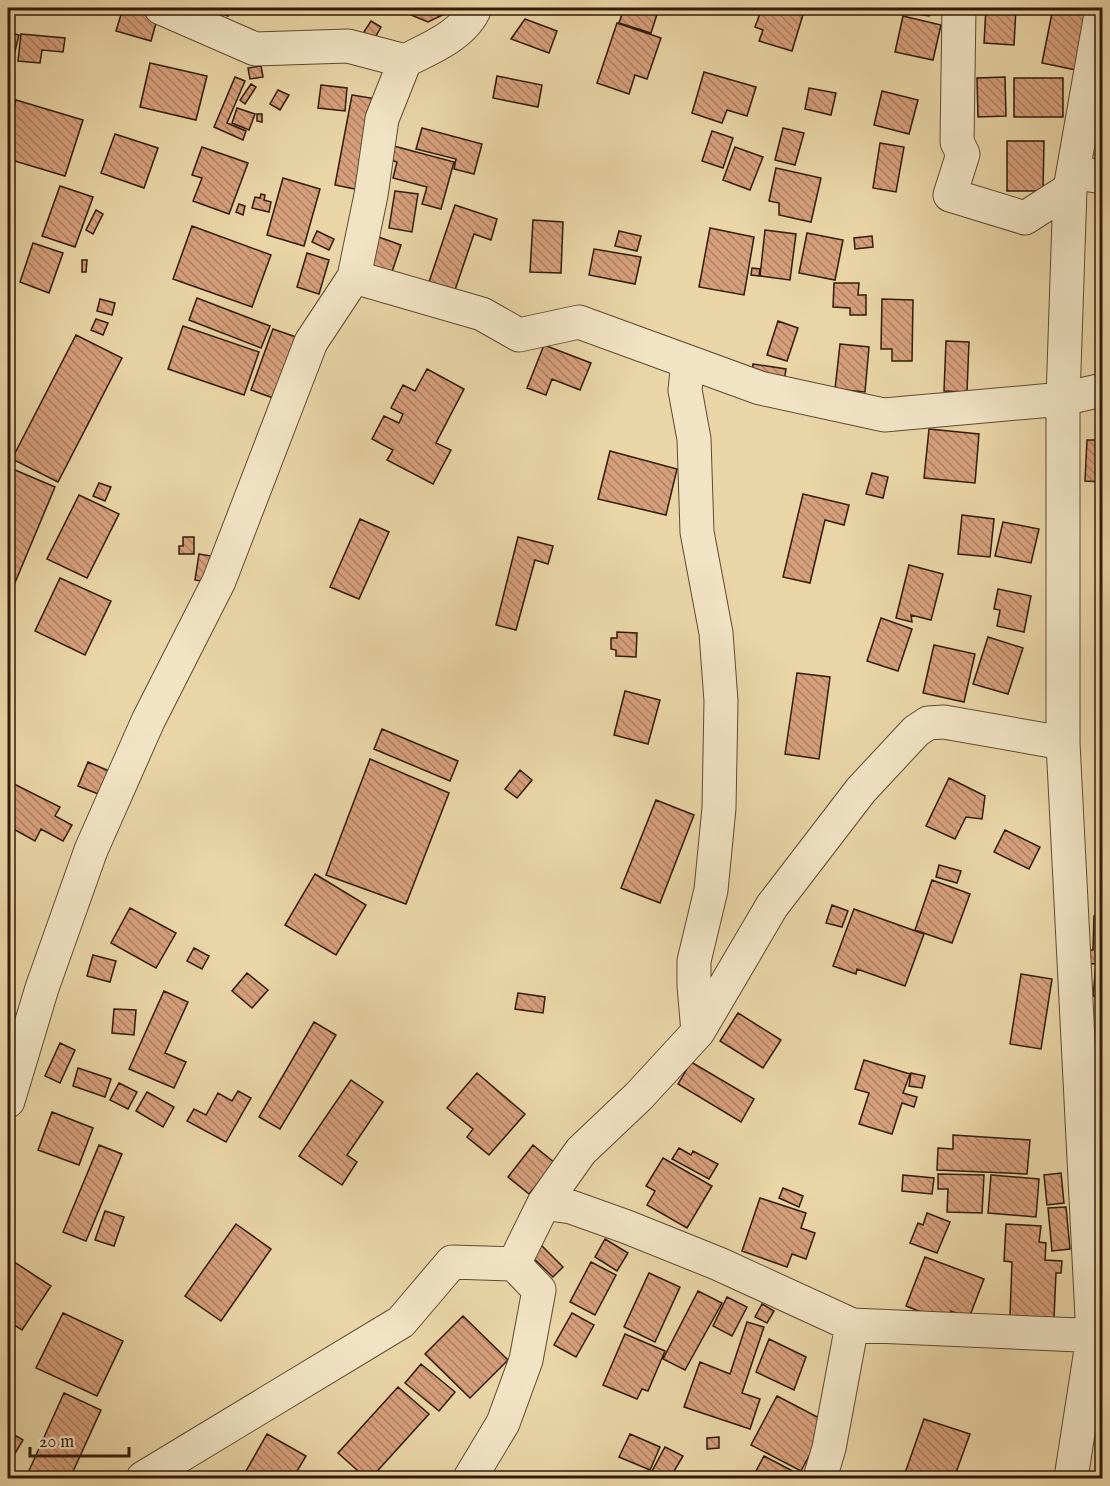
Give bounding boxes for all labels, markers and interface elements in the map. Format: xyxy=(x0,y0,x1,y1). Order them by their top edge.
scale bar xyxy=(30,1420,129,1458)
text: 20 m xyxy=(39,1431,74,1454)

